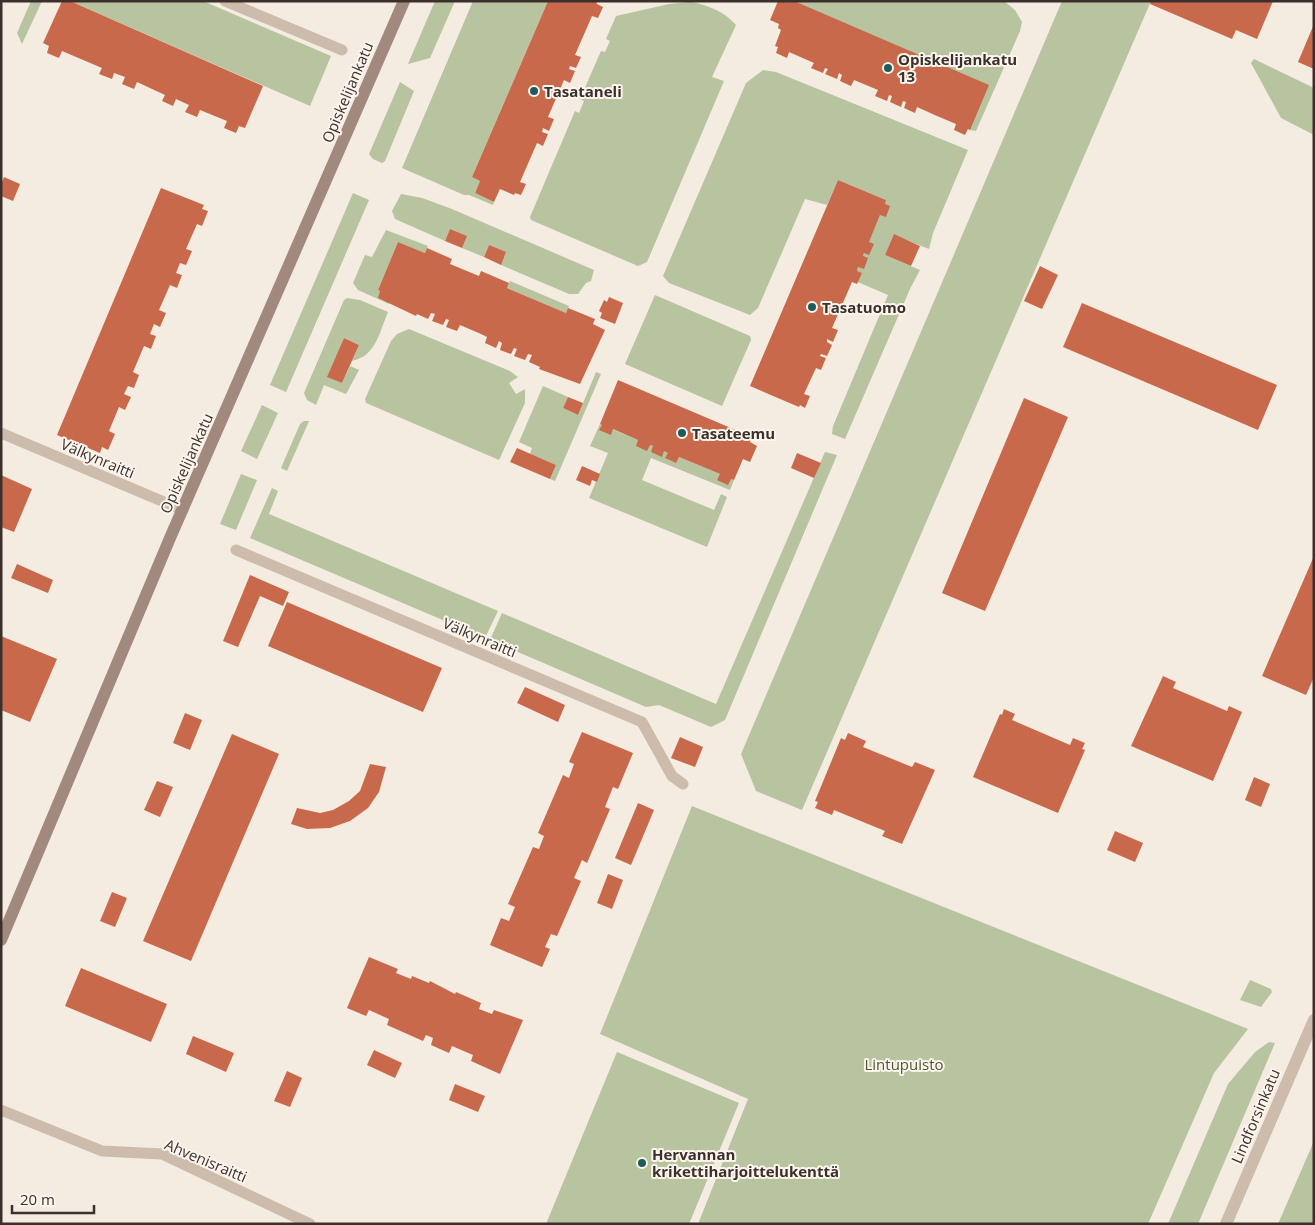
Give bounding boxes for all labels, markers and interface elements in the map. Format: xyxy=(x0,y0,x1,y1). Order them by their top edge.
street label: Opiskelijankatu xyxy=(317,39,377,145)
place label: Opiskelijankatu 13 xyxy=(898,49,1017,86)
marker: Opiskelijankatu 13 xyxy=(882,62,894,74)
place label: Tasataneli xyxy=(544,81,622,101)
marker: Tasataneli xyxy=(528,85,540,97)
place label: Tasatuomo xyxy=(822,297,906,317)
marker: Tasatuomo xyxy=(806,301,818,313)
street label: Opiskelijankatu xyxy=(155,410,217,516)
place label: Tasateemu xyxy=(692,423,775,443)
marker: Tasateemu xyxy=(676,427,688,439)
street label: Välkynraitti xyxy=(58,433,138,483)
street label: Välkynraitti xyxy=(440,612,520,662)
park label: Lintupuisto xyxy=(864,1054,944,1074)
street label: Lindforsinkatu xyxy=(1226,1066,1284,1166)
street label: Ahvenisraitti xyxy=(162,1134,250,1186)
place label: Hervannan krikettiharjoittelukenttä xyxy=(652,1144,839,1181)
marker: Hervannan krikettiharjoittelukenttä xyxy=(636,1157,648,1169)
scale bar xyxy=(12,1182,95,1214)
text: 20 m xyxy=(20,1189,55,1209)

